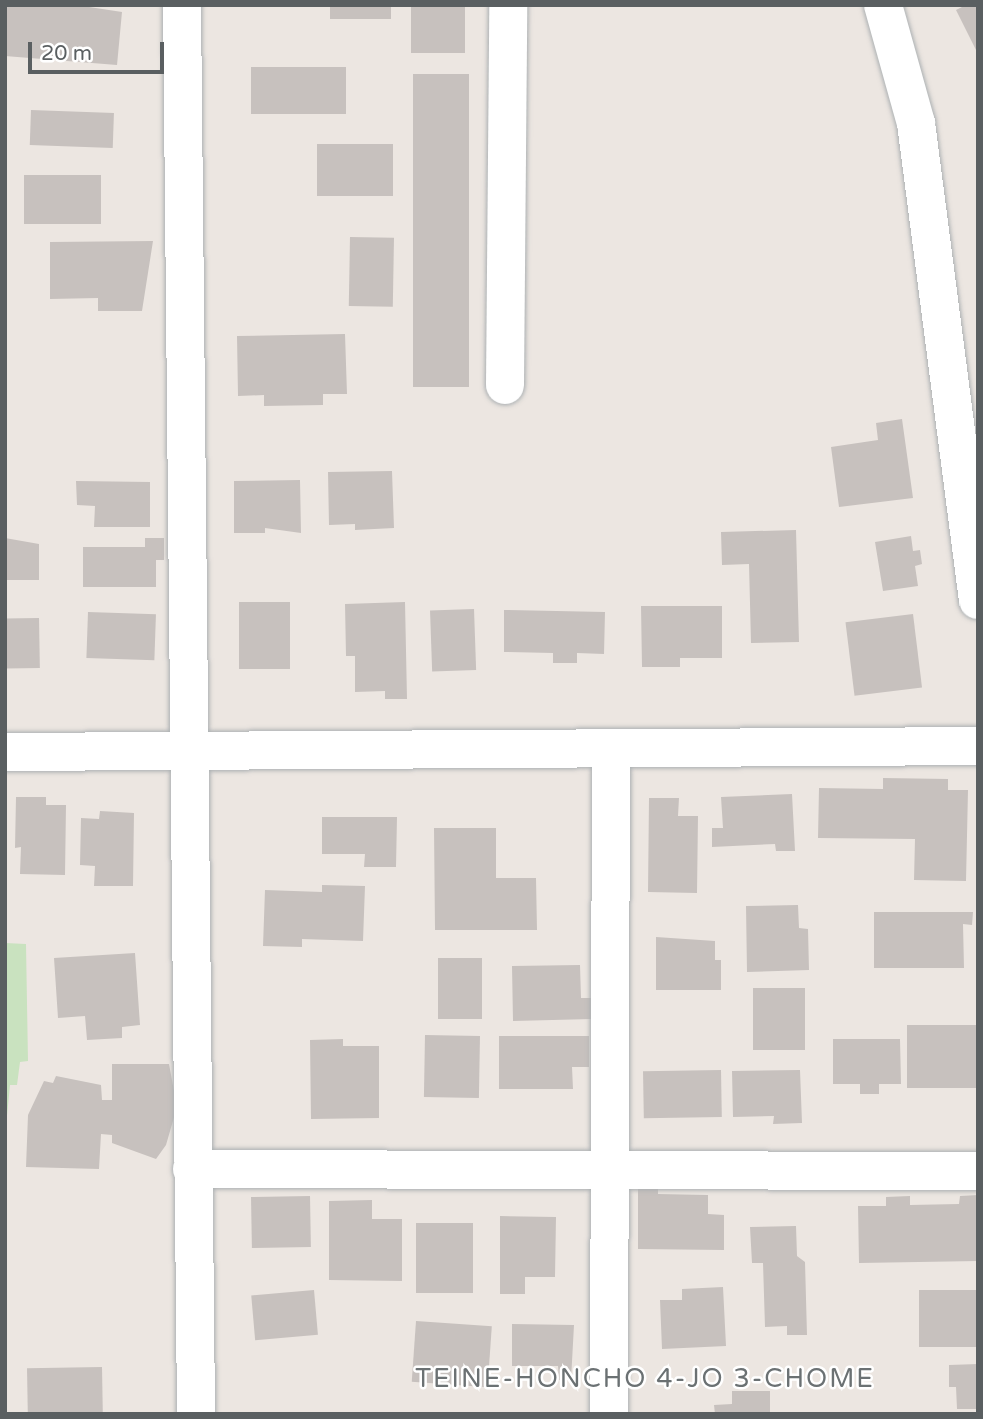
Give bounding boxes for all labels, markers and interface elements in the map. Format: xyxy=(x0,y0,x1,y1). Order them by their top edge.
scale bar xyxy=(32,28,168,72)
text: 20 m xyxy=(41,41,92,66)
district label: TEINE-HONCHO 4-JO 3-CHOME xyxy=(418,1363,872,1395)

